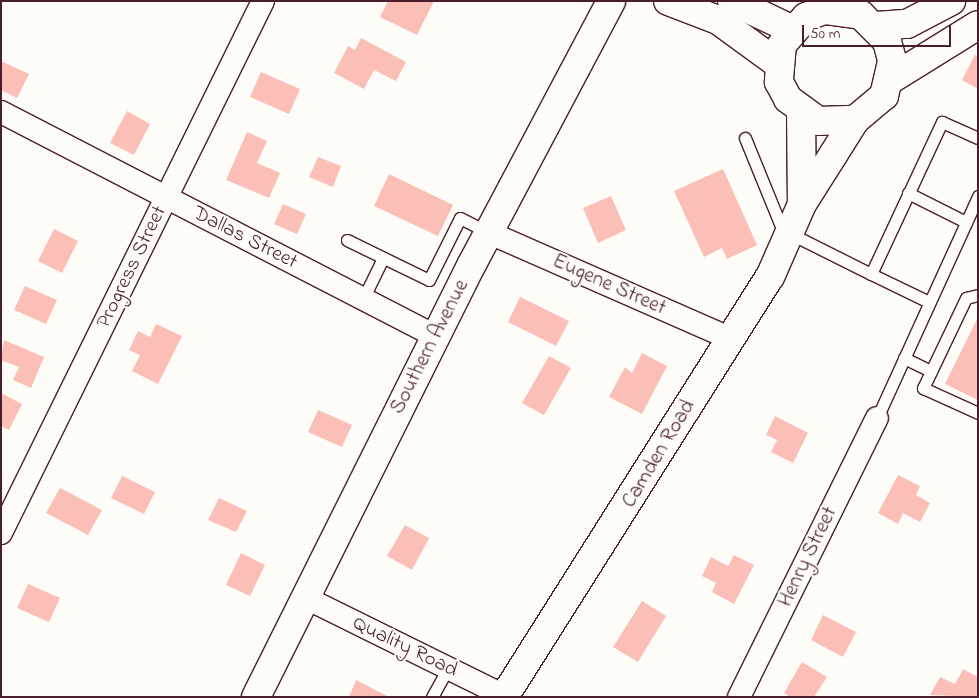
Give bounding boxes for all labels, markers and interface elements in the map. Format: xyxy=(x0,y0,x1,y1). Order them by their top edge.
scale bar xyxy=(804,15,953,47)
text: 50 m xyxy=(810,23,840,45)
street label: Dallas Street xyxy=(188,201,302,275)
street label: Progress Street xyxy=(91,202,173,332)
street label: Eugene Street xyxy=(548,249,670,321)
street label: Southern Avenue xyxy=(385,275,475,419)
street label: Camden Road xyxy=(617,395,701,513)
street label: Henry Street xyxy=(773,503,843,611)
street label: Quality Road xyxy=(348,611,462,683)

